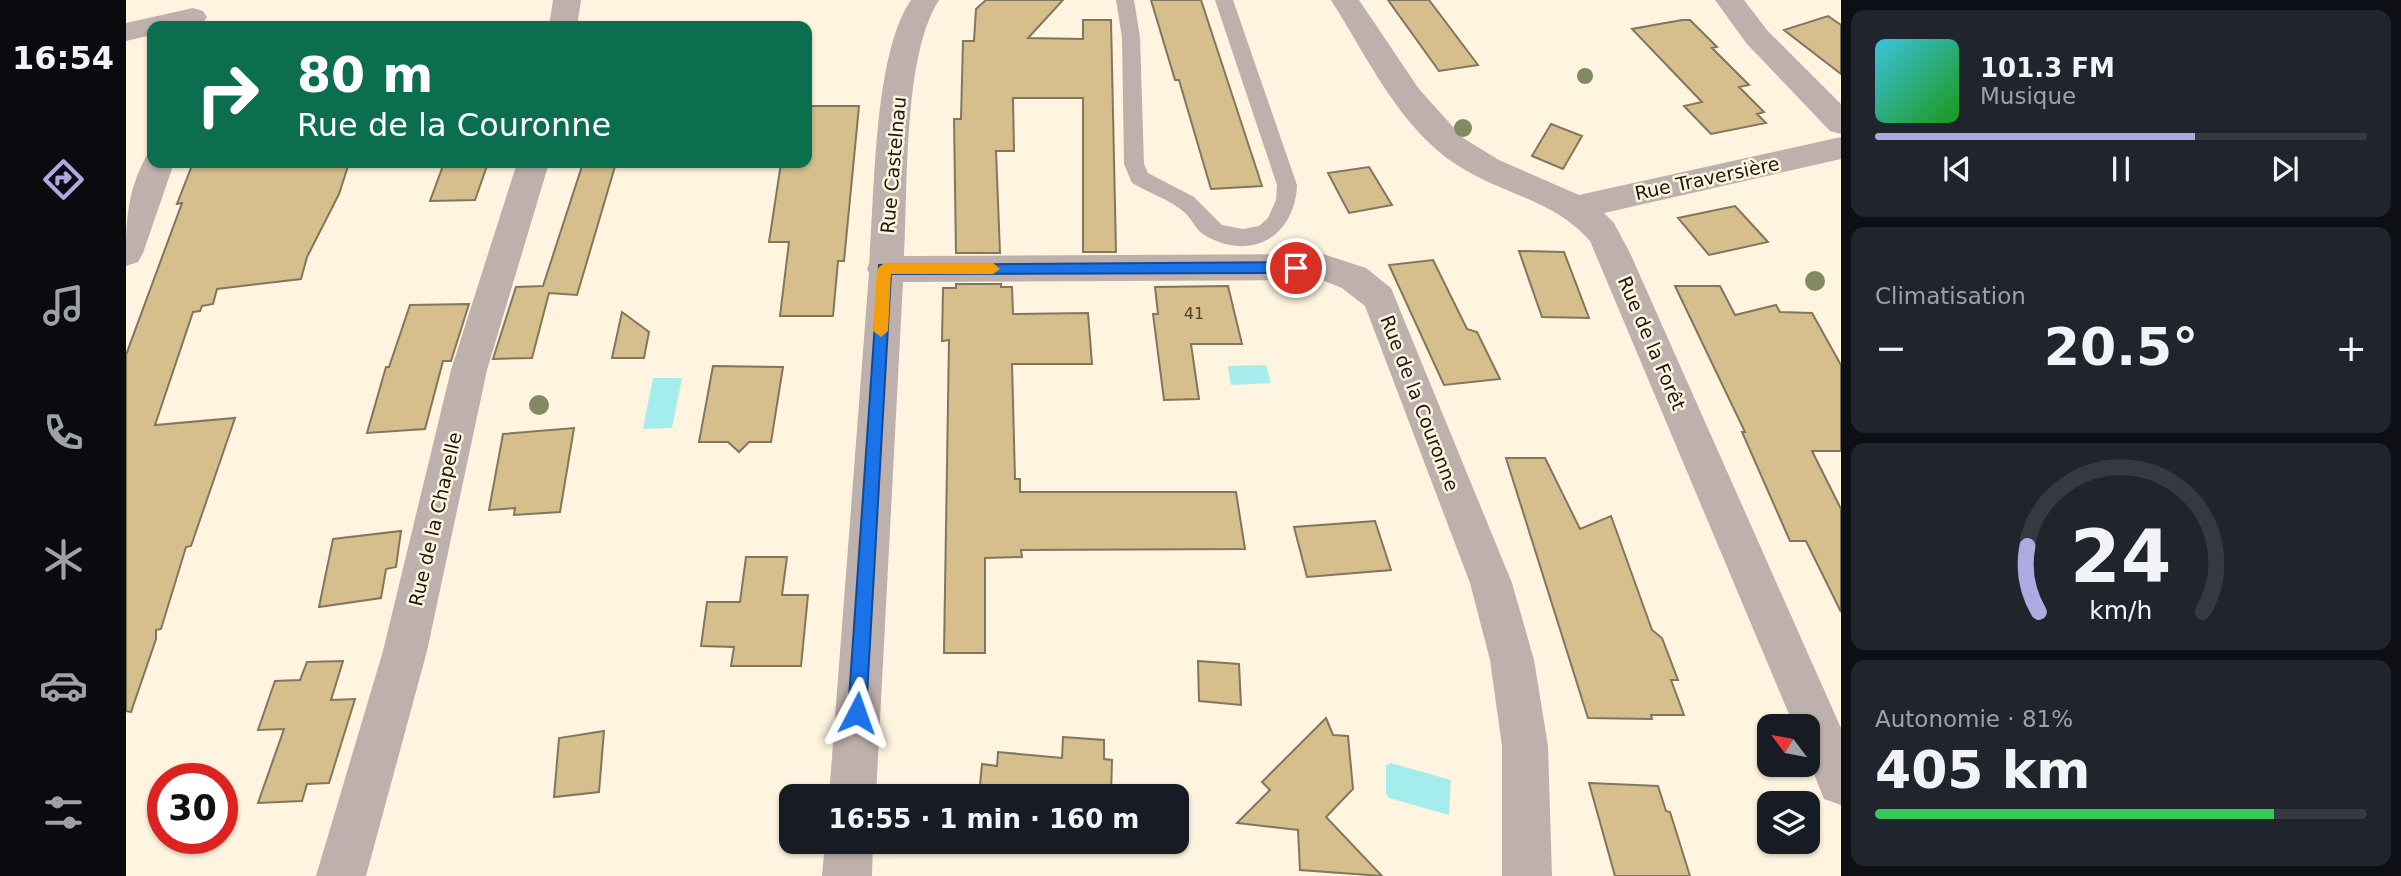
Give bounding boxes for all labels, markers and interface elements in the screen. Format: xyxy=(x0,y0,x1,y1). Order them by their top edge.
text: 16:54 xyxy=(12,39,114,77)
text: 80 m xyxy=(297,47,433,104)
icon: right xyxy=(182,49,273,140)
text: 101.3 FM xyxy=(1980,53,2115,83)
text: Musique xyxy=(1980,83,2076,109)
street label: Rue Castelnau xyxy=(876,96,910,234)
text: Rue de la Couronne xyxy=(297,106,611,144)
icon: previous xyxy=(1938,150,1976,188)
icon: pause xyxy=(2102,150,2140,188)
icon: next xyxy=(2266,150,2304,188)
street label: Rue Traversière xyxy=(1633,152,1781,204)
icon: directions xyxy=(39,155,88,204)
pin xyxy=(1266,238,1326,298)
icon: arrive xyxy=(1277,249,1315,287)
street label: Rue de la Forêt xyxy=(1614,273,1690,413)
icon: music xyxy=(39,281,88,330)
text: Climatisation xyxy=(1875,283,2026,309)
house number: 41 xyxy=(1184,304,1204,323)
street label: Rue de la Couronne xyxy=(1376,312,1464,494)
text: 20.5° xyxy=(2044,317,2198,377)
text: − xyxy=(1875,326,1907,370)
text: + xyxy=(2335,326,2367,370)
icon: phone xyxy=(39,408,88,457)
street label: Rue de la Chapelle xyxy=(404,430,466,608)
text: 24 xyxy=(2070,515,2172,600)
icon: climate xyxy=(39,535,88,584)
text: km/h xyxy=(2089,596,2153,625)
icon: car xyxy=(39,661,88,710)
position arrow xyxy=(820,676,894,750)
text: Autonomie · 81% xyxy=(1875,706,2073,732)
north arrow xyxy=(1757,714,1820,777)
map controls xyxy=(1757,714,1820,854)
text: 405 km xyxy=(1875,740,2090,800)
speed limit sign: 30 xyxy=(147,763,238,854)
icon: filters xyxy=(39,788,88,837)
button: layers xyxy=(1757,791,1820,854)
text: 16:55 · 1 min · 160 m xyxy=(829,804,1139,834)

